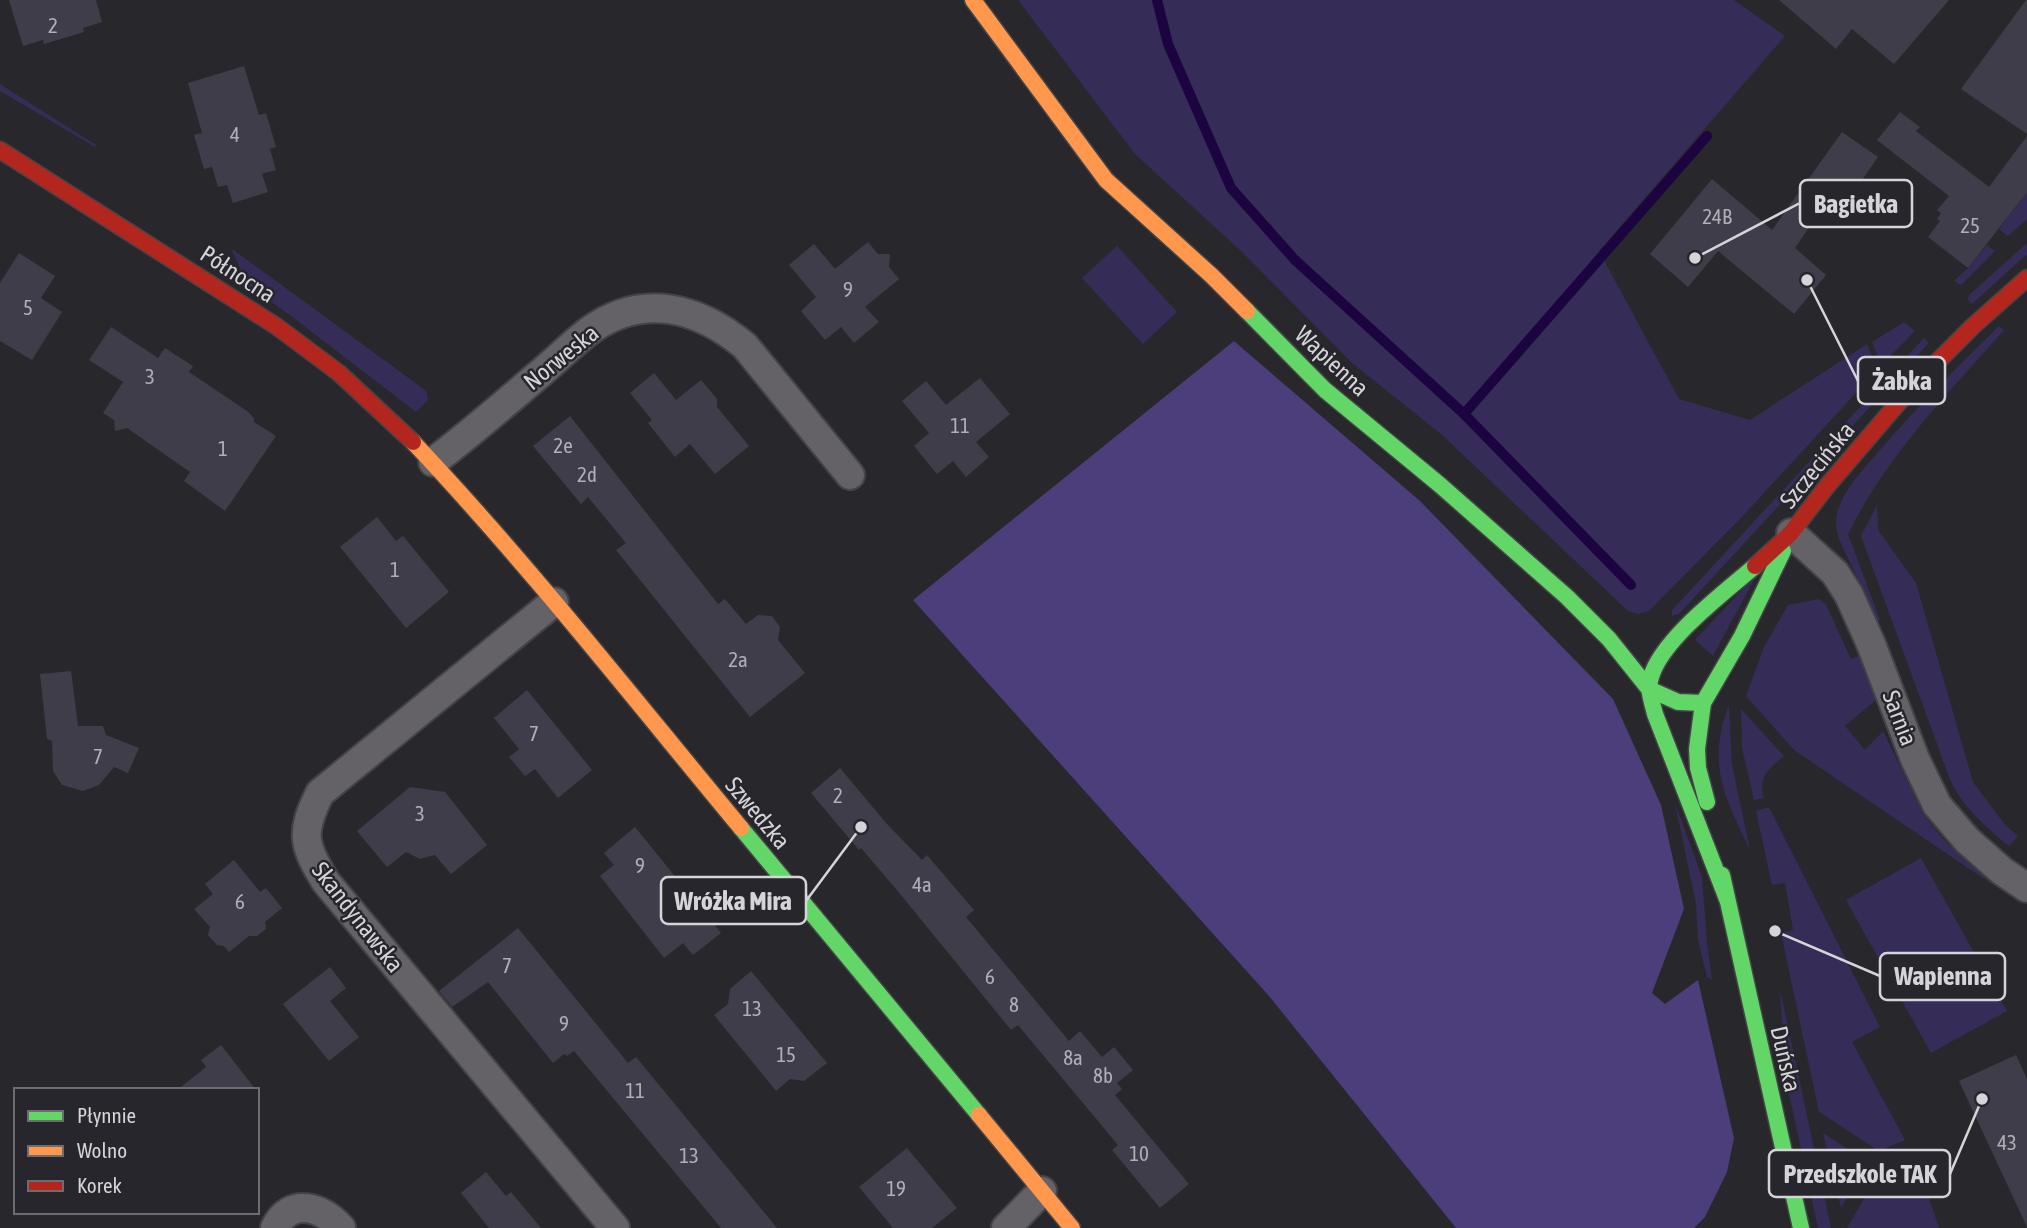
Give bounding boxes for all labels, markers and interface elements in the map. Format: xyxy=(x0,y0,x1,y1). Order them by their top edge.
house number: 2 xyxy=(48,13,58,37)
house number: 4 xyxy=(230,122,240,146)
callout: Bagietka xyxy=(1800,180,1912,227)
text: Bagietka xyxy=(1814,189,1898,219)
house number: 24B xyxy=(1702,204,1732,228)
house number: 25 xyxy=(1960,213,1980,237)
street label: Północna xyxy=(196,240,280,308)
house number: 9 xyxy=(843,277,853,301)
house number: 5 xyxy=(23,295,33,319)
street label: Norweska xyxy=(518,319,604,395)
street label: Wapienna xyxy=(1290,320,1374,402)
callout: Żabka xyxy=(1858,357,1945,404)
house number: 3 xyxy=(145,364,155,388)
text: Żabka xyxy=(1872,366,1932,396)
house number: 11 xyxy=(950,413,970,437)
street label: Szczecińska xyxy=(1774,417,1860,513)
house number: 2e xyxy=(553,433,573,457)
house number: 1 xyxy=(218,436,228,460)
house number: 2d xyxy=(577,462,597,486)
house number: 1 xyxy=(390,557,400,581)
house number: 2a xyxy=(728,647,748,671)
street label: Sarnia xyxy=(1877,687,1923,749)
house number: 7 xyxy=(529,721,539,745)
house number: 7 xyxy=(93,744,103,768)
street label: Szwedzka xyxy=(720,772,796,854)
house number: 2 xyxy=(833,783,843,807)
house number: 3 xyxy=(415,801,425,825)
house number: 9 xyxy=(635,853,645,877)
street label: Skandynawska xyxy=(307,857,409,977)
house number: 4a xyxy=(912,872,932,896)
callout: Wróżka Mira xyxy=(661,877,806,924)
text: Wróżka Mira xyxy=(673,886,792,916)
house number: 6 xyxy=(235,889,245,913)
house number: 7 xyxy=(502,953,512,977)
callout: Wapienna xyxy=(1880,953,2005,1000)
text: Wapienna xyxy=(1893,961,1992,991)
house number: 6 xyxy=(985,964,995,988)
house number: 8 xyxy=(1009,992,1019,1016)
house number: 13 xyxy=(742,996,762,1020)
house number: 9 xyxy=(559,1011,569,1035)
street label: Duńska xyxy=(1765,1023,1807,1095)
house number: 15 xyxy=(776,1042,796,1066)
house number: 8a xyxy=(1063,1045,1083,1069)
house number: 8b xyxy=(1093,1063,1113,1087)
house number: 11 xyxy=(625,1078,645,1102)
legend xyxy=(14,1088,259,1214)
text: Płynnie xyxy=(77,1103,136,1127)
house number: 43 xyxy=(1997,1130,2017,1154)
text: Wolno xyxy=(77,1138,127,1162)
house number: 10 xyxy=(1129,1141,1149,1165)
house number: 13 xyxy=(679,1143,699,1167)
callout: Przedszkole TAK xyxy=(1769,1150,1950,1197)
text: Przedszkole TAK xyxy=(1783,1159,1937,1189)
text: Korek xyxy=(77,1173,122,1197)
house number: 19 xyxy=(886,1176,906,1200)

